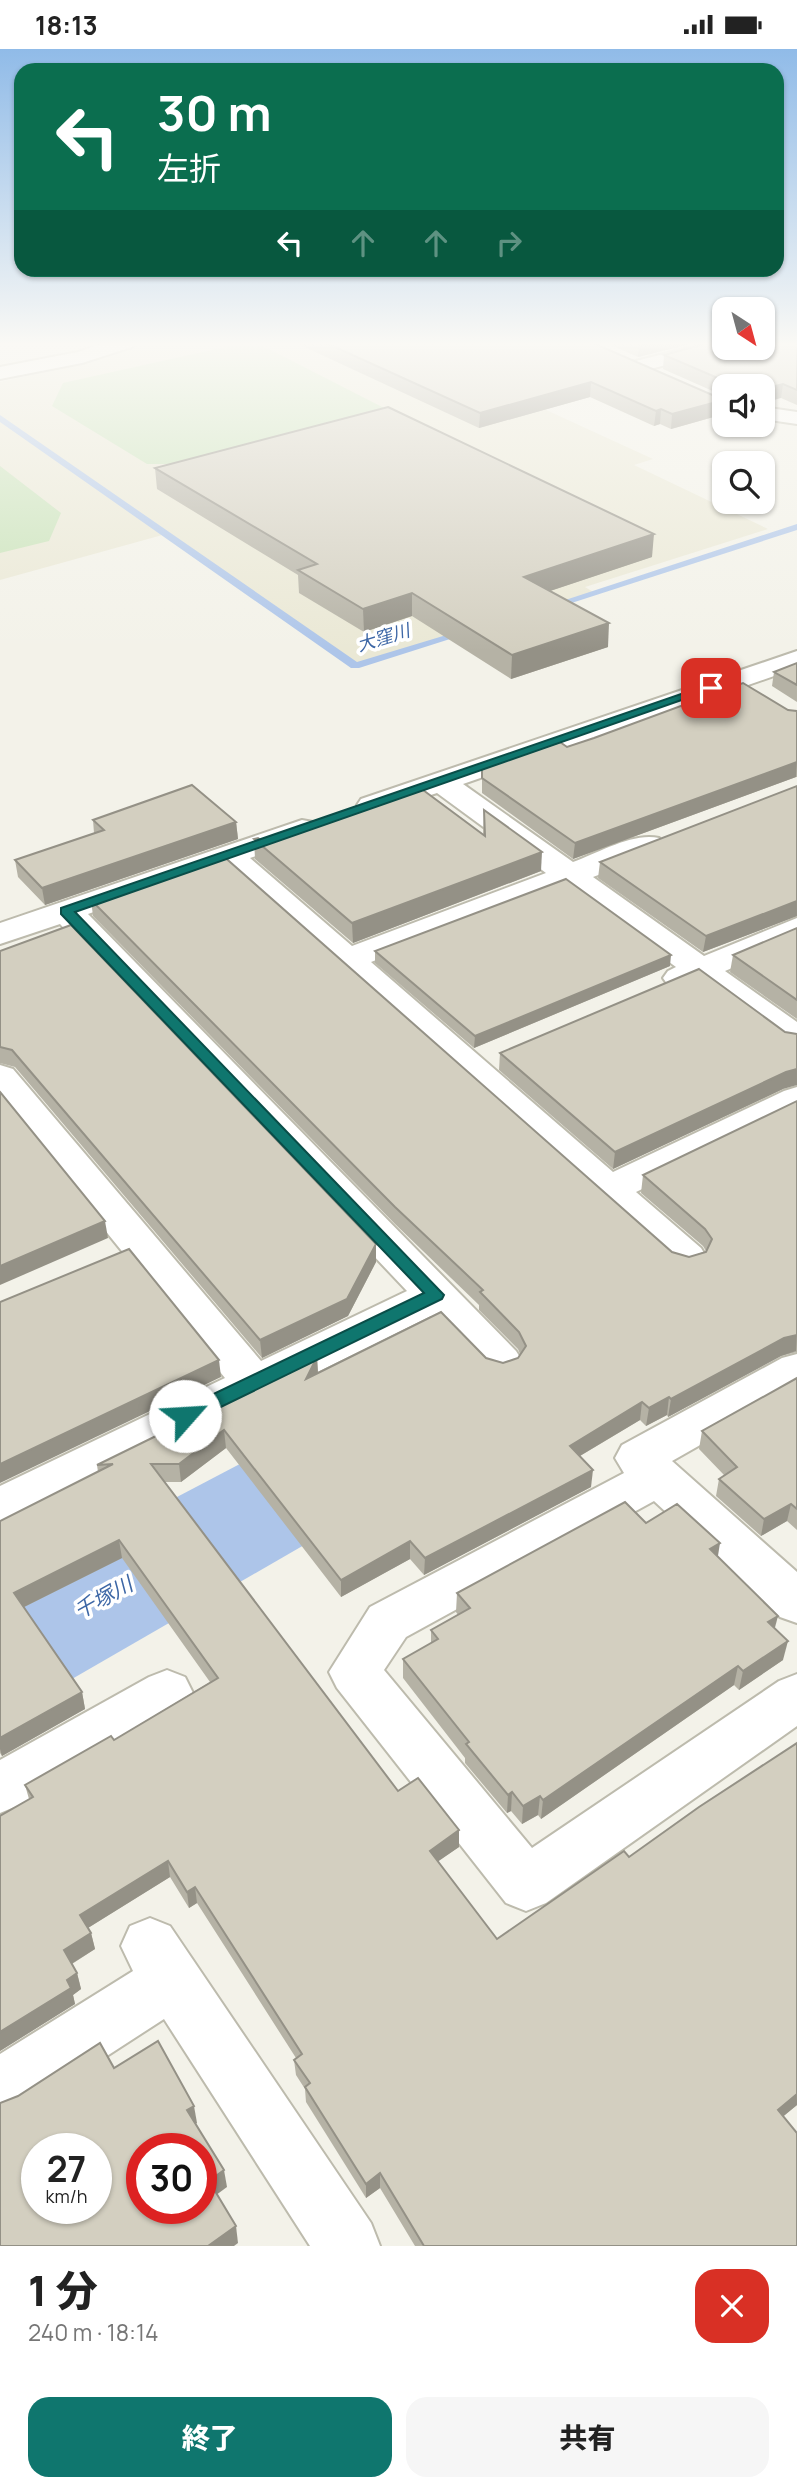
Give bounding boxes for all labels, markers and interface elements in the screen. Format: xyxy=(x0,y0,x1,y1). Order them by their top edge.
text: 18:13 xyxy=(35,7,98,43)
text: 30 m xyxy=(157,79,272,146)
icon: left xyxy=(42,91,133,182)
text: 左折 xyxy=(157,146,221,190)
icon: left xyxy=(271,224,309,262)
icon: ahead xyxy=(344,224,382,262)
icon: ahead xyxy=(417,224,455,262)
icon: right xyxy=(490,224,528,262)
north arrow xyxy=(712,297,775,361)
map controls xyxy=(712,297,775,514)
button: sound xyxy=(712,374,775,437)
button: search xyxy=(712,451,775,514)
water label: 大窪川 xyxy=(354,617,414,656)
pin xyxy=(681,658,741,718)
icon: arrive xyxy=(692,669,730,707)
position arrow xyxy=(148,1379,222,1453)
water label: 千塚川 xyxy=(69,1569,139,1625)
speed limit sign: 30 xyxy=(126,2133,217,2224)
text: 27 xyxy=(47,2145,86,2193)
text: km/h xyxy=(46,2184,87,2208)
text: 1 分 xyxy=(28,2261,97,2319)
button: close xyxy=(695,2269,769,2343)
text: 240 m · 18:14 xyxy=(28,2316,158,2348)
button: 終了 xyxy=(28,2397,392,2477)
button: 共有 xyxy=(406,2397,769,2477)

